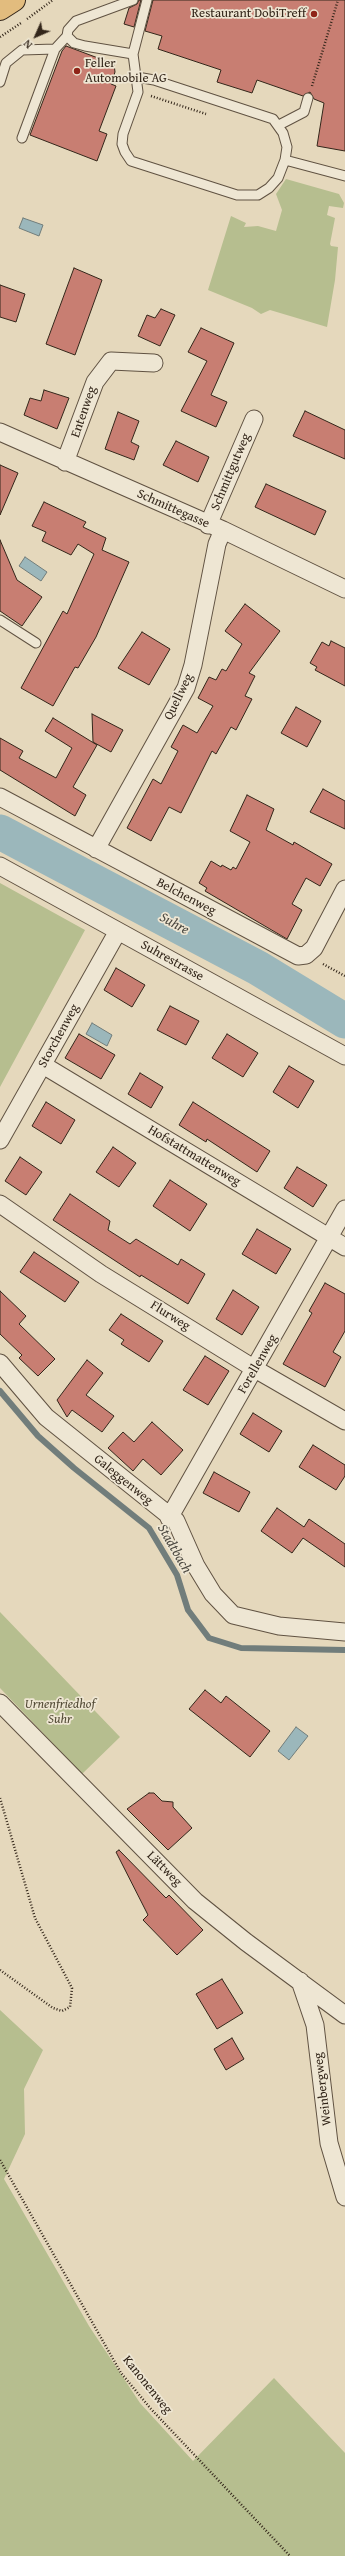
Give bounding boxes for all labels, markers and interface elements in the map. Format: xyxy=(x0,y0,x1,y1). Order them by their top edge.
place label: Restaurant DobiTreff xyxy=(192,6,306,22)
marker: Restaurant DobiTreff xyxy=(309,9,319,19)
north arrow xyxy=(16,16,56,56)
text: N xyxy=(19,36,36,53)
place label: Feller Automobile AG xyxy=(85,56,167,87)
marker: Feller Automobile AG xyxy=(72,66,82,76)
street label: Entenweg xyxy=(68,384,100,440)
street label: Schmittgutweg xyxy=(208,431,254,513)
street label: Schmittegasse xyxy=(134,486,212,532)
street label: Quellweg xyxy=(161,671,197,723)
street label: Belchenweg xyxy=(154,875,218,919)
water label: Suhre xyxy=(156,909,192,939)
street label: Suhrestrasse xyxy=(138,937,206,985)
street label: Storchenweg xyxy=(35,1001,83,1071)
street label: Hofstattmattenweg xyxy=(145,1122,243,1190)
street label: Flurweg xyxy=(147,1298,193,1334)
street label: Forellenweg xyxy=(235,1332,281,1396)
street label: Galeggenweg xyxy=(90,1451,156,1509)
water label: Stadtbach xyxy=(153,1521,195,1577)
park label: Urnenfriedhof Suhr xyxy=(25,1697,95,1728)
street label: Lättweg xyxy=(143,1848,185,1890)
street label: Weinbergweg xyxy=(311,2051,335,2127)
street label: Kanonenweg xyxy=(119,2353,175,2417)

